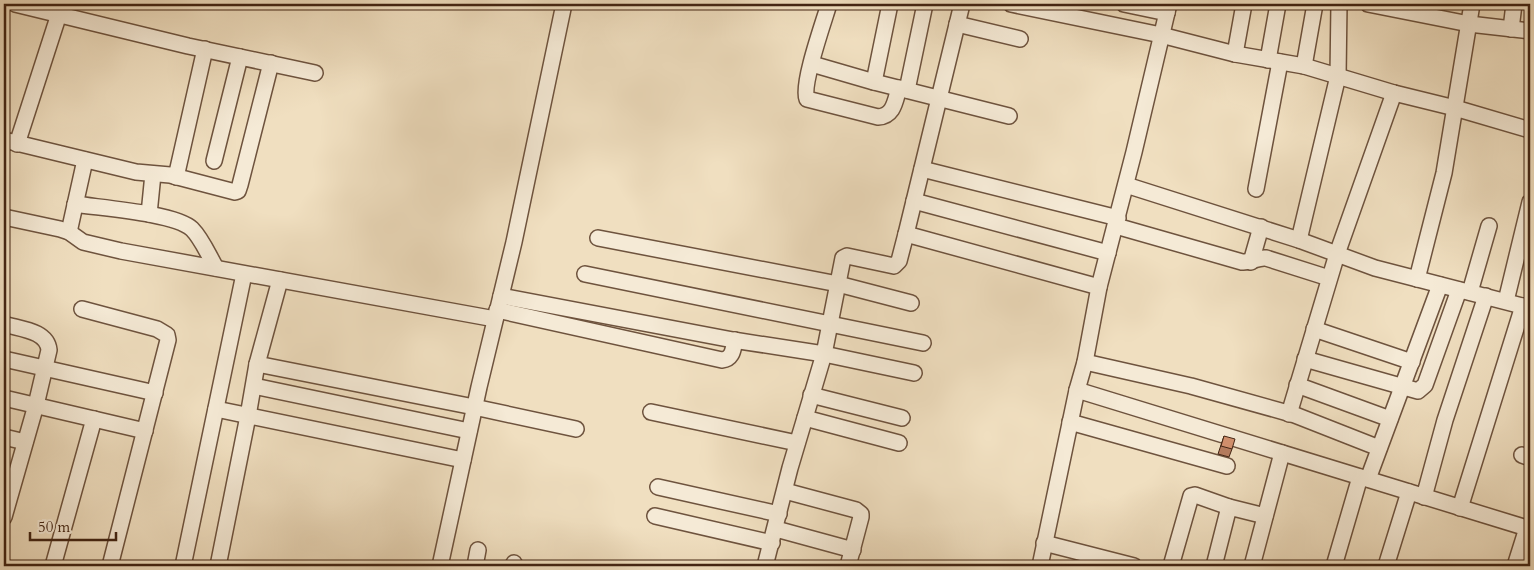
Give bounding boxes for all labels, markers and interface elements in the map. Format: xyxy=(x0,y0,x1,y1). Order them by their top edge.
scale bar xyxy=(30,510,116,542)
text: 50 m xyxy=(38,517,70,537)

